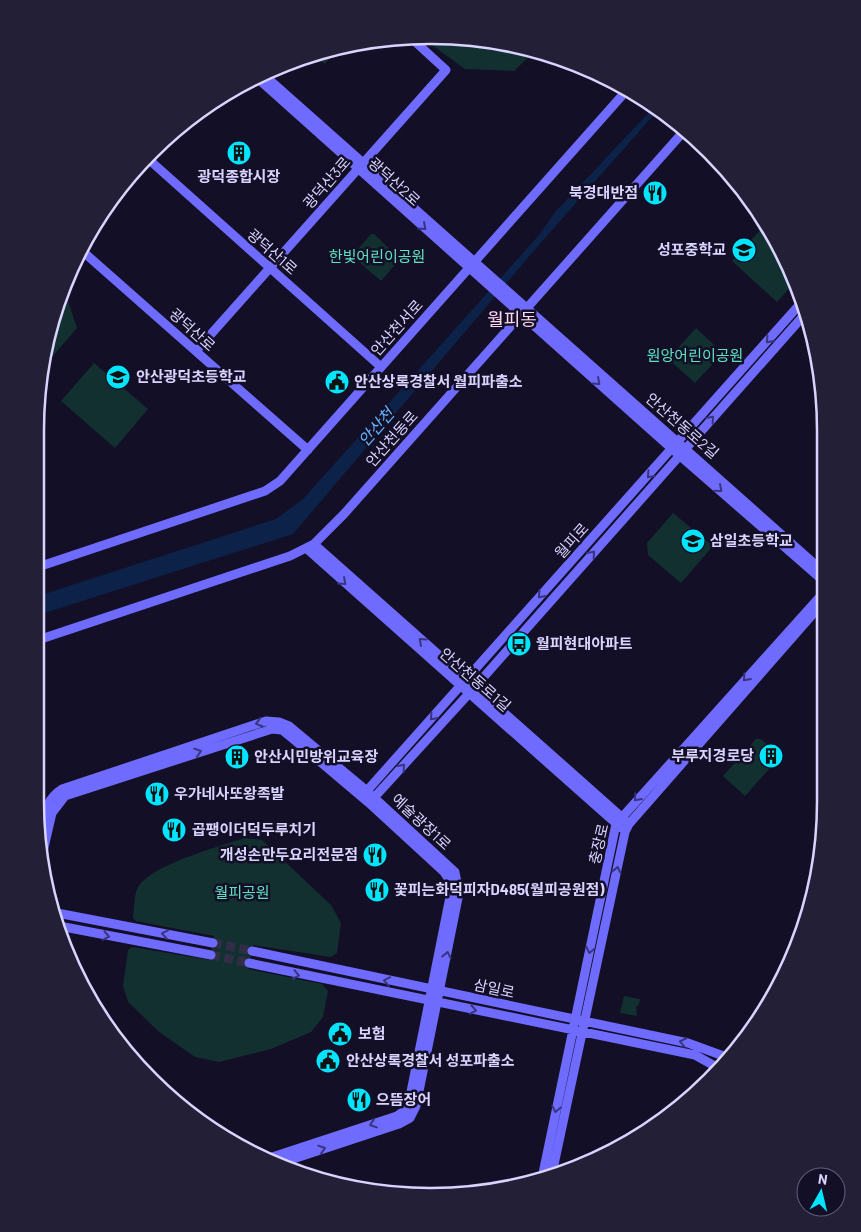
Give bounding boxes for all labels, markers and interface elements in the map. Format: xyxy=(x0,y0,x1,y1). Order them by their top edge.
building icon: 광덕종합시장 xyxy=(226,140,252,166)
street label: 광덕산3로 xyxy=(299,153,354,212)
street label: 광덕산2로 xyxy=(365,153,424,209)
place label: 광덕종합시장 xyxy=(198,167,281,185)
restaurant icon: 북경대반점 xyxy=(642,180,668,206)
place label: 북경대반점 xyxy=(569,183,638,201)
one-way arrow xyxy=(417,221,426,229)
street label: 광덕산1로 xyxy=(244,225,301,278)
school or university icon: 성포중학교 xyxy=(731,237,757,263)
place label: 성포중학교 xyxy=(657,240,726,258)
park label: 한빛어린이공원 xyxy=(329,247,425,265)
street label: 안산천서로 xyxy=(366,296,426,359)
street label: 광덕산로 xyxy=(166,304,219,354)
district label: 월피동 xyxy=(487,308,537,330)
one-way arrow xyxy=(766,334,775,343)
park label: 원앙어린이공원 xyxy=(647,346,743,364)
school or university icon: 안산광덕초등학교 xyxy=(105,364,131,390)
place label: 안산광덕초등학교 xyxy=(136,367,247,385)
public building icon: 안산상록경찰서 월피파출소 xyxy=(324,369,350,395)
place label: 안산상록경찰서 월피파출소 xyxy=(354,372,523,390)
one-way arrow xyxy=(591,376,600,385)
street label: 안산천동로2길 xyxy=(642,389,723,462)
water label: 안산천 xyxy=(354,402,399,450)
street label: 안산천동로 xyxy=(361,407,421,470)
one-way arrow xyxy=(706,416,715,425)
one-way arrow xyxy=(646,469,655,478)
one-way arrow xyxy=(713,483,722,492)
street label: 월피로 xyxy=(551,519,592,562)
school or university icon: 삼일초등학교 xyxy=(680,528,706,554)
place label: 삼일초등학교 xyxy=(710,531,793,549)
one-way arrow xyxy=(586,551,595,560)
one-way arrow xyxy=(337,576,346,585)
one-way arrow xyxy=(538,590,547,599)
bus stop icon: 월피현대아파트 xyxy=(506,631,532,657)
place label: 월피현대아파트 xyxy=(536,634,633,652)
one-way arrow xyxy=(418,638,427,647)
street label: 안산천동로1길 xyxy=(437,644,515,715)
one-way arrow xyxy=(743,672,752,681)
one-way arrow xyxy=(430,711,439,720)
one-way arrow xyxy=(255,718,264,728)
building icon: 부루지경로당 xyxy=(758,743,784,769)
building icon: 안산시민방위교육장 xyxy=(224,744,250,770)
place label: 부루지경로당 xyxy=(671,746,754,764)
place label: 안산시민방위교육장 xyxy=(254,747,378,765)
one-way arrow xyxy=(193,748,202,758)
one-way arrow xyxy=(396,763,405,772)
restaurant icon: 우가네사또왕족발 xyxy=(144,781,170,807)
place label: 우가네사또왕족발 xyxy=(174,784,285,802)
street label: 예술광장1로 xyxy=(388,789,455,853)
one-way arrow xyxy=(634,793,643,802)
restaurant icon: 곱팽이더덕두루치기 xyxy=(161,817,187,843)
place label: 곱팽이더덕두루치기 xyxy=(192,820,316,838)
street label: 충장로 xyxy=(585,822,611,866)
restaurant icon: 개성손만두요리전문점 xyxy=(362,842,388,868)
place label: 개성손만두요리전문점 xyxy=(220,845,358,863)
one-way arrow xyxy=(611,866,622,874)
restaurant icon: 꽃피는화덕피자D485(월피공원점) xyxy=(364,877,390,903)
place label: 꽃피는화덕피자D485(월피공원점) xyxy=(394,880,605,898)
park label: 월피공원 xyxy=(214,883,270,901)
one-way arrow xyxy=(102,930,111,941)
one-way arrow xyxy=(161,930,170,940)
one-way arrow xyxy=(585,946,596,955)
one-way arrow xyxy=(441,950,452,959)
one-way arrow xyxy=(292,969,301,979)
street label: 삼일로 xyxy=(472,975,516,1001)
one-way arrow xyxy=(383,976,391,986)
one-way arrow xyxy=(468,1004,477,1015)
public building icon: 보험 xyxy=(327,1021,353,1047)
place label: 보험 xyxy=(358,1024,386,1042)
one-way arrow xyxy=(679,1037,688,1048)
public building icon: 안산상록경찰서 성포파출소 xyxy=(315,1048,341,1074)
place label: 안산상록경찰서 성포파출소 xyxy=(346,1051,515,1069)
restaurant icon: 으뜸장어 xyxy=(346,1087,372,1113)
place label: 으뜸장어 xyxy=(376,1090,431,1108)
one-way arrow xyxy=(551,1105,562,1114)
one-way arrow xyxy=(369,1118,378,1128)
one-way arrow xyxy=(317,1145,325,1155)
north arrow xyxy=(796,1167,846,1217)
text: N xyxy=(817,1170,829,1188)

